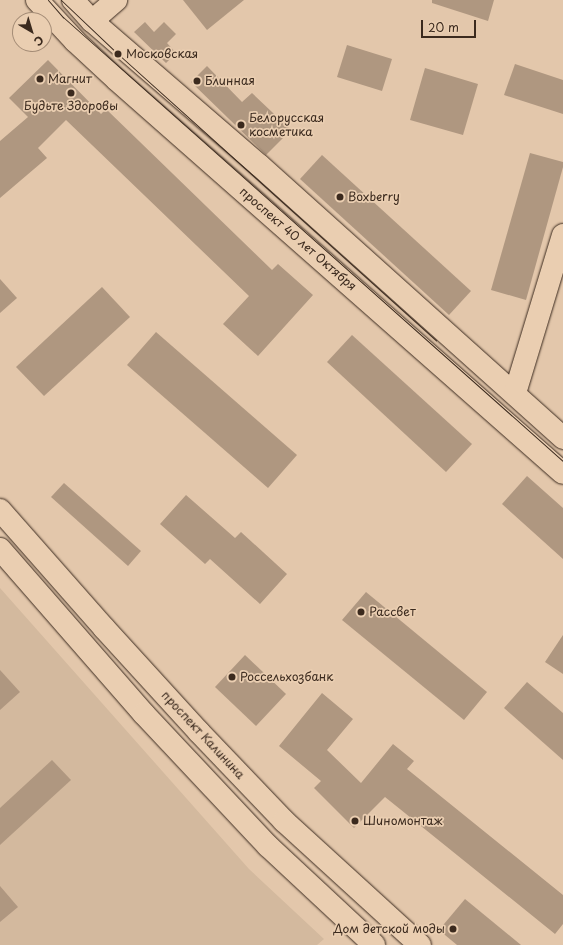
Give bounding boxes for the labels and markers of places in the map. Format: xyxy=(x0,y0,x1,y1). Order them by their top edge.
place label: Московская xyxy=(126,47,198,61)
marker: Московская xyxy=(113,49,123,59)
place label: Магнит xyxy=(48,72,92,86)
marker: Магнит xyxy=(35,74,45,84)
place label: Блинная xyxy=(205,74,255,88)
marker: Блинная xyxy=(192,76,202,86)
marker: Будьте Здоровы xyxy=(66,88,76,98)
place label: Будьте Здоровы xyxy=(24,99,118,113)
place label: Белорусская косметика xyxy=(249,111,324,139)
marker: Белорусская косметика xyxy=(236,120,246,130)
place label: Boxberry xyxy=(348,190,400,204)
marker: Boxberry xyxy=(335,192,345,202)
place label: Рассвет xyxy=(369,605,416,619)
marker: Рассвет xyxy=(356,607,366,617)
place label: Россельхозбанк xyxy=(240,670,333,684)
marker: Россельхозбанк xyxy=(227,672,237,682)
place label: Шиномонтаж xyxy=(363,814,442,828)
marker: Шиномонтаж xyxy=(350,816,360,826)
place label: Дом детской моды xyxy=(333,922,445,936)
marker: Дом детской моды xyxy=(448,924,458,934)

